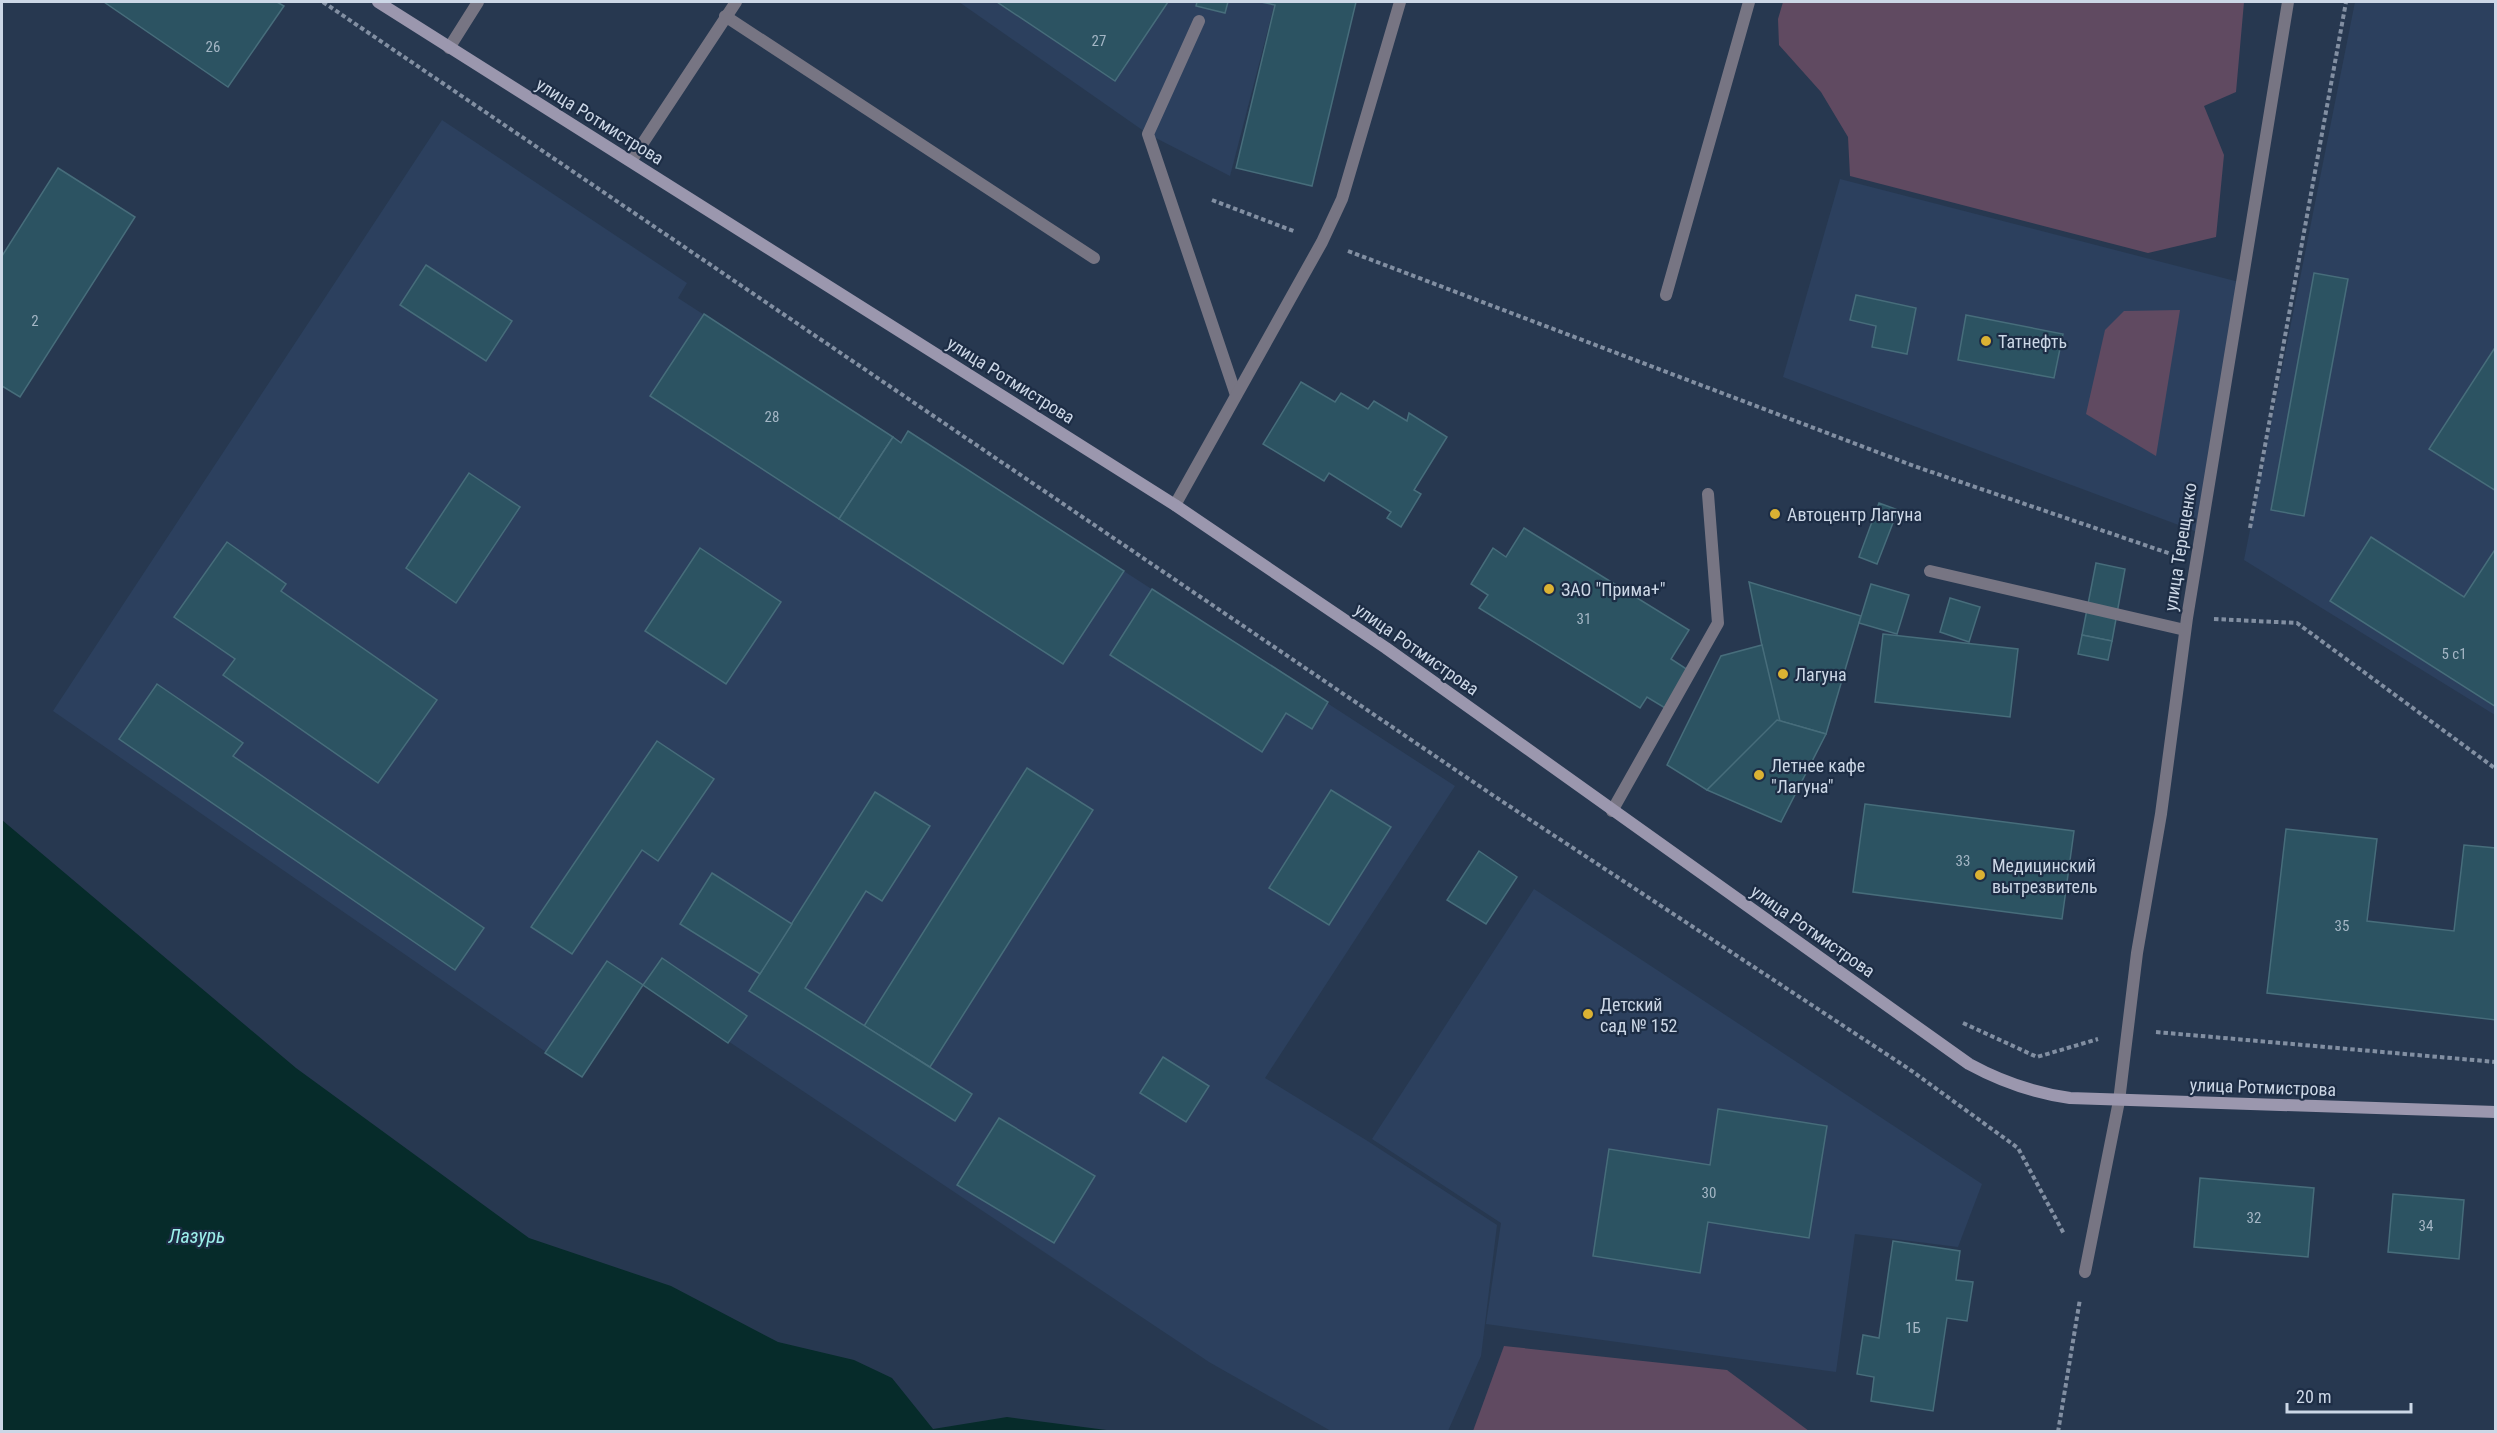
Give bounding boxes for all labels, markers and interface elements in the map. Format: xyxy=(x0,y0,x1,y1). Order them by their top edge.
house number: 27 xyxy=(1092,32,1106,50)
house number: 26 xyxy=(206,38,220,56)
street label: улица Ротмистрова xyxy=(532,73,668,169)
house number: 2 xyxy=(31,312,39,330)
place label: Татнефть xyxy=(1998,331,2067,352)
street label: улица Ротмистрова xyxy=(943,332,1079,428)
marker: Татнефть xyxy=(1979,334,1993,348)
house number: 28 xyxy=(765,408,779,426)
street label: улица Терещенко xyxy=(2159,481,2201,613)
place label: Автоцентр Лагуна xyxy=(1787,504,1922,525)
marker: Автоцентр Лагуна xyxy=(1768,507,1782,521)
place label: ЗАО "Прима+" xyxy=(1561,579,1666,600)
marker: ЗАО "Прима+" xyxy=(1542,582,1556,596)
street label: улица Ротмистрова xyxy=(1351,598,1483,700)
house number: 31 xyxy=(1577,610,1591,628)
house number: 5 с1 xyxy=(2441,645,2467,663)
place label: Лагуна xyxy=(1795,664,1847,685)
marker: Лагуна xyxy=(1776,667,1790,681)
place label: Летнее кафе "Лагуна" xyxy=(1771,755,1865,797)
marker: Летнее кафе "Лагуна" xyxy=(1752,768,1766,782)
house number: 33 xyxy=(1956,852,1970,870)
place label: Медицинский вытрезвитель xyxy=(1992,855,2098,897)
marker: Медицинский вытрезвитель xyxy=(1973,868,1987,882)
street label: улица Ротмистрова xyxy=(1747,880,1879,982)
house number: 35 xyxy=(2335,917,2349,935)
place label: Детский сад № 152 xyxy=(1600,994,1678,1036)
marker: Детский сад № 152 xyxy=(1581,1007,1595,1021)
street label: улица Ротмистрова xyxy=(2189,1074,2337,1100)
house number: 30 xyxy=(1702,1184,1716,1202)
house number: 32 xyxy=(2247,1209,2261,1227)
house number: 34 xyxy=(2419,1217,2433,1235)
water label: Лазурь xyxy=(168,1224,225,1248)
house number: 1Б xyxy=(1905,1319,1921,1337)
scale bar xyxy=(2287,1376,2412,1414)
text: 20 m xyxy=(2296,1386,2331,1407)

